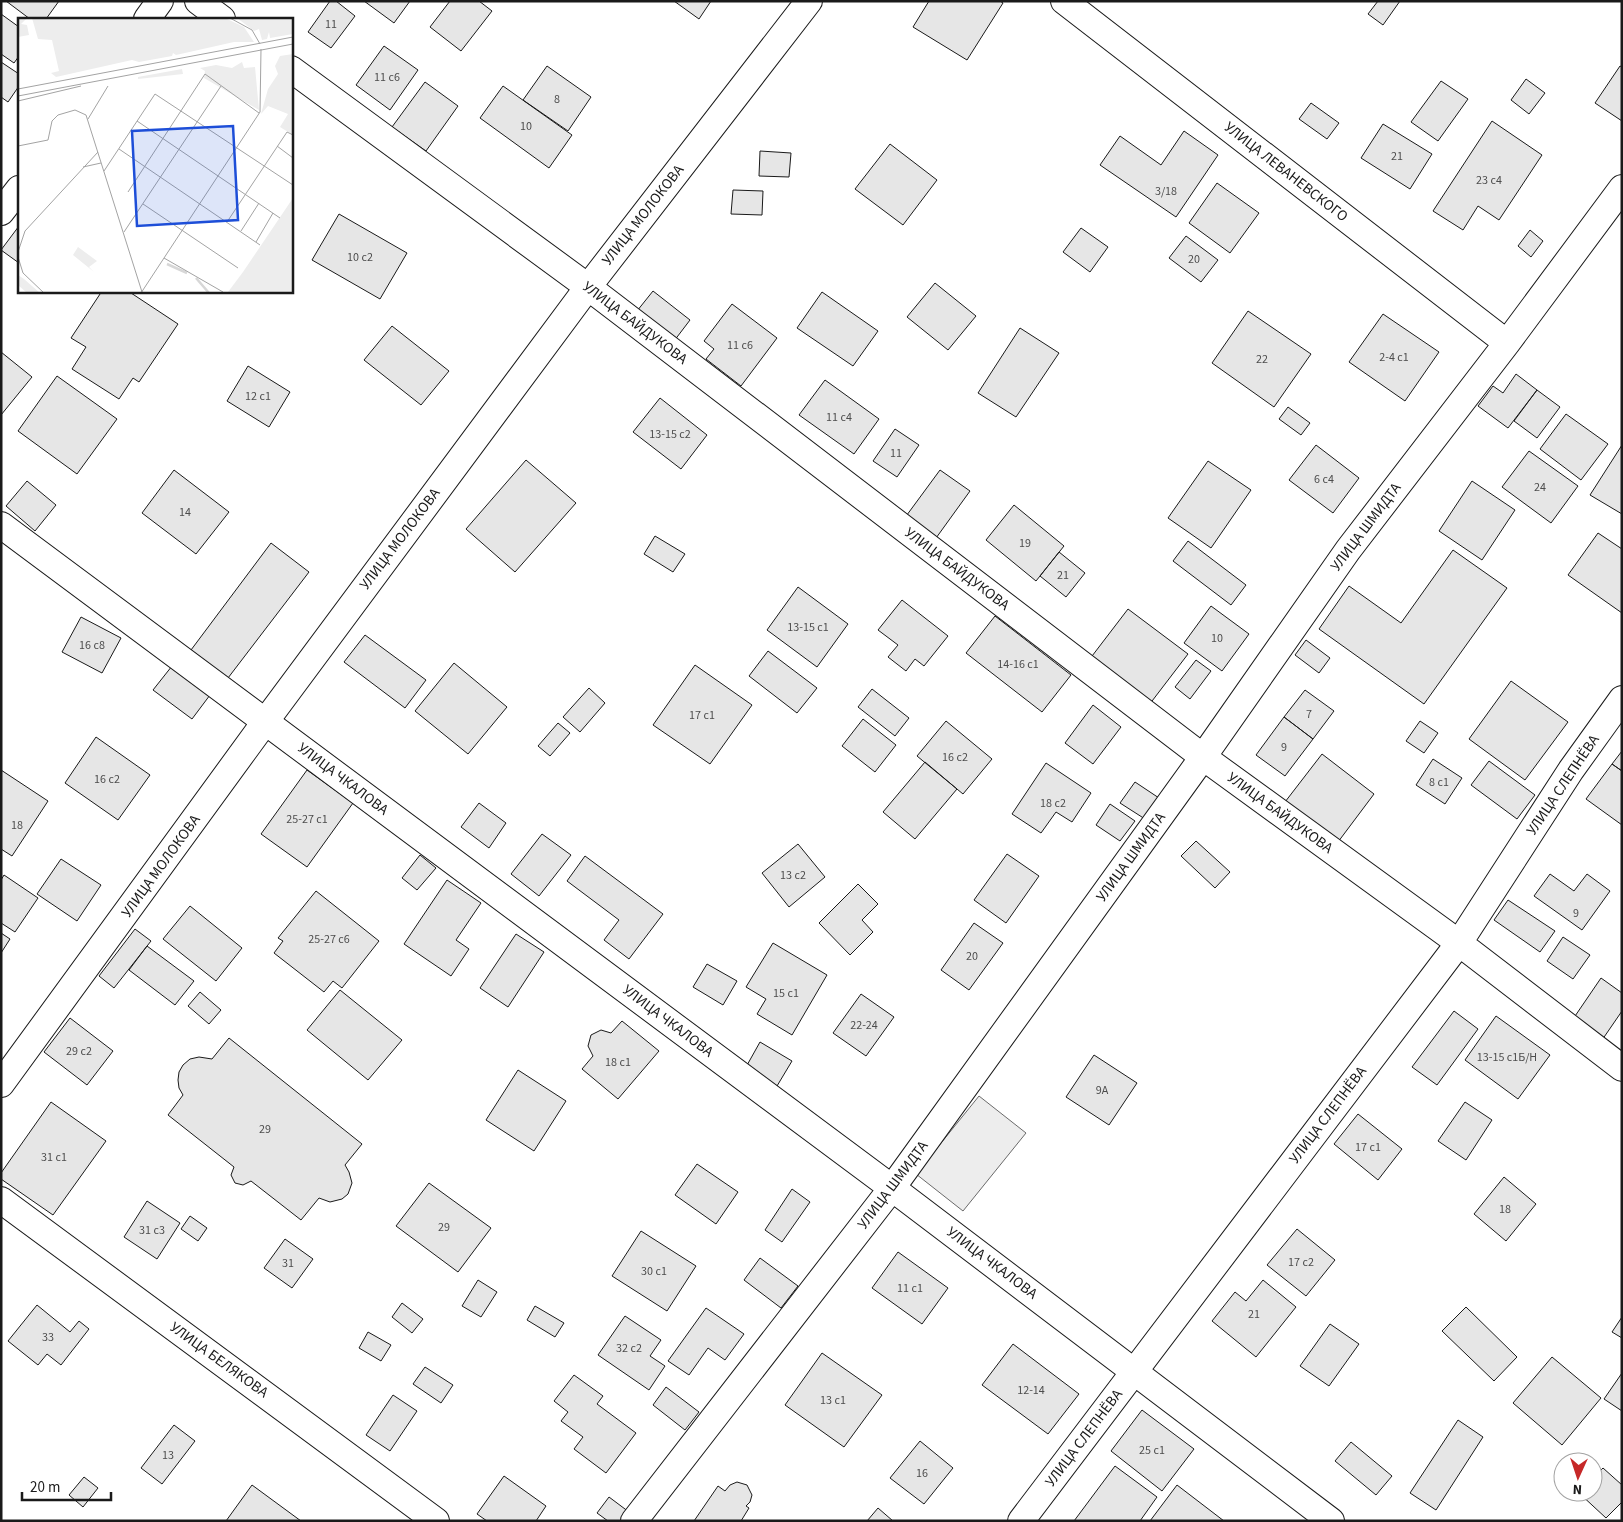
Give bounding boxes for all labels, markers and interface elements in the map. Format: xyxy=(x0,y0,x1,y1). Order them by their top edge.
house number: 11 xyxy=(325,16,337,33)
inset map xyxy=(18,18,292,292)
house number: 11 с6 xyxy=(374,69,400,86)
house number: 8 xyxy=(554,91,560,108)
street label: УЛИЦА ЛЕВАНЕВСКОГО xyxy=(1220,117,1352,227)
house number: 10 xyxy=(520,118,532,135)
house number: 21 xyxy=(1391,148,1403,165)
street label: УЛИЦА МОЛОКОВА xyxy=(597,160,689,270)
house number: 23 с4 xyxy=(1476,172,1502,189)
house number: 3/18 xyxy=(1155,183,1177,200)
house number: 10 с2 xyxy=(347,249,373,266)
house number: 20 xyxy=(1188,251,1200,268)
street label: УЛИЦА БАЙДУКОВА xyxy=(578,277,692,370)
house number: 11 с6 xyxy=(727,337,753,354)
house number: 2-4 с1 xyxy=(1379,349,1409,366)
house number: 22 xyxy=(1256,351,1268,368)
house number: 12 с1 xyxy=(245,388,271,405)
house number: 11 с4 xyxy=(826,409,852,426)
house number: 13-15 с2 xyxy=(649,426,691,443)
house number: 11 xyxy=(890,445,902,462)
house number: 6 с4 xyxy=(1314,471,1334,488)
street label: УЛИЦА ШМИДТА xyxy=(1326,478,1407,576)
house number: 24 xyxy=(1534,479,1546,496)
street label: УЛИЦА МОЛОКОВА xyxy=(355,483,446,594)
house number: 14 xyxy=(179,504,191,521)
street label: УЛИЦА БАЙДУКОВА xyxy=(900,523,1014,616)
house number: 19 xyxy=(1019,535,1031,552)
house number: 21 xyxy=(1057,567,1069,584)
house number: 13-15 с1 xyxy=(787,619,829,636)
house number: 10 xyxy=(1211,630,1223,647)
house number: 16 с8 xyxy=(79,637,105,654)
house number: 14-16 с1 xyxy=(997,656,1039,673)
house number: 7 xyxy=(1306,706,1312,723)
house number: 17 с1 xyxy=(689,707,715,724)
street label: УЛИЦА СЛЕПНЁВА xyxy=(1522,730,1605,839)
street label: УЛИЦА ЧКАЛОВА xyxy=(293,738,394,821)
house number: 9 xyxy=(1281,739,1287,756)
house number: 16 с2 xyxy=(942,749,968,766)
street label: УЛИЦА БАЙДУКОВА xyxy=(1223,767,1338,859)
house number: 16 с2 xyxy=(94,771,120,788)
house number: 8 с1 xyxy=(1429,774,1449,791)
house number: 18 с2 xyxy=(1040,795,1066,812)
street label: УЛИЦА ШМИДТА xyxy=(1091,807,1171,906)
street label: УЛИЦА МОЛОКОВА xyxy=(117,810,206,922)
house number: 25-27 с1 xyxy=(286,811,328,828)
house number: 18 xyxy=(11,817,23,834)
house number: 13 с2 xyxy=(780,867,806,884)
house number: 9 xyxy=(1573,905,1579,922)
house number: 25-27 с6 xyxy=(308,931,350,948)
house number: 20 xyxy=(966,948,978,965)
street label: УЛИЦА ЧКАЛОВА xyxy=(618,980,719,1063)
house number: 15 с1 xyxy=(773,985,799,1002)
house number: 22-24 xyxy=(850,1017,878,1034)
house number: 29 с2 xyxy=(66,1043,92,1060)
house number: 13-15 с1Б/Н xyxy=(1477,1049,1537,1066)
house number: 18 с1 xyxy=(605,1054,631,1071)
street label: УЛИЦА СЛЕПНЁВА xyxy=(1284,1061,1372,1168)
house number: 9А xyxy=(1096,1082,1109,1099)
house number: 29 xyxy=(259,1121,271,1138)
street label: УЛИЦА ШМИДТА xyxy=(853,1136,934,1234)
house number: 17 с1 xyxy=(1355,1139,1381,1156)
house number: 31 с1 xyxy=(41,1149,67,1166)
house number: 18 xyxy=(1499,1201,1511,1218)
house number: 29 xyxy=(438,1219,450,1236)
house number: 31 с3 xyxy=(139,1222,165,1239)
street label: УЛИЦА ЧКАЛОВА xyxy=(942,1222,1043,1305)
house number: 17 с2 xyxy=(1288,1254,1314,1271)
house number: 31 xyxy=(282,1255,294,1272)
house number: 30 с1 xyxy=(641,1263,667,1280)
house number: 11 с1 xyxy=(897,1280,923,1297)
house number: 21 xyxy=(1248,1306,1260,1323)
street label: УЛИЦА БЕЛЯКОВА xyxy=(165,1317,273,1403)
house number: 33 xyxy=(42,1329,54,1346)
house number: 32 с2 xyxy=(616,1340,642,1357)
house number: 12-14 xyxy=(1017,1382,1045,1399)
street label: УЛИЦА СЛЕПНЁВА xyxy=(1040,1384,1128,1491)
house number: 13 с1 xyxy=(820,1392,846,1409)
house number: 25 с1 xyxy=(1139,1442,1165,1459)
house number: 13 xyxy=(162,1447,174,1464)
north arrow xyxy=(1553,1452,1603,1502)
house number: 16 xyxy=(916,1465,928,1482)
scale bar xyxy=(22,1470,111,1502)
text: 20 m xyxy=(30,1477,60,1498)
text: N xyxy=(1572,1479,1583,1499)

